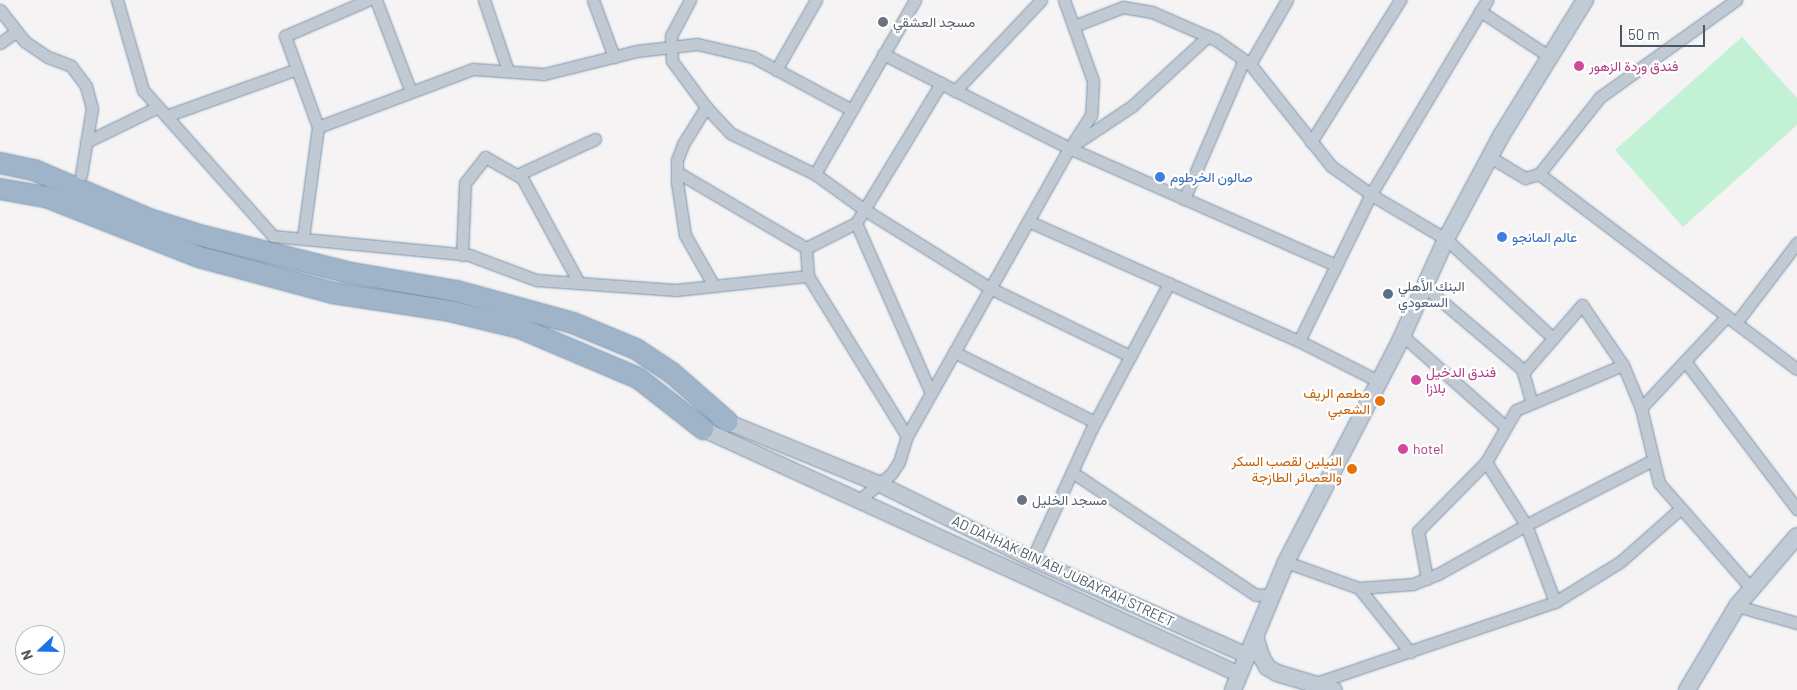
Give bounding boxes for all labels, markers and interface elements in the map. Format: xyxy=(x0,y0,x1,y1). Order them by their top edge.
place label: مسجد العشقي xyxy=(893,14,975,30)
scale bar xyxy=(1622,15,1707,47)
marker: مسجد العشقي xyxy=(877,16,889,28)
text: 50 m xyxy=(1628,25,1660,43)
place label: فندق وردة الزهور xyxy=(1589,58,1678,74)
marker: فندق وردة الزهور xyxy=(1573,60,1585,72)
place label: صالون الخرطوم xyxy=(1170,169,1253,185)
marker: صالون الخرطوم xyxy=(1154,171,1166,183)
place label: عالم المانجو xyxy=(1512,229,1577,245)
marker: عالم المانجو xyxy=(1496,231,1508,243)
place label: البنك الأهلي السعودي xyxy=(1398,278,1465,310)
marker: البنك الأهلي السعودي xyxy=(1382,288,1394,300)
place label: فندق الدخيل بلازا xyxy=(1426,364,1496,397)
marker: فندق الدخيل بلازا xyxy=(1410,374,1422,386)
place label: مطعم الريف الشعبي xyxy=(1303,385,1370,418)
marker: مطعم الريف الشعبي xyxy=(1374,395,1386,407)
place label: hotel xyxy=(1413,441,1444,457)
marker: hotel xyxy=(1397,443,1409,455)
place label: النيلين لقصب السكر والعصائر الطازجة xyxy=(1232,453,1342,486)
marker: النيلين لقصب السكر والعصائر الطازجة xyxy=(1346,463,1358,475)
place label: مسجد الخليل xyxy=(1032,492,1107,508)
marker: مسجد الخليل xyxy=(1016,494,1028,506)
street label: AD DAHHAK BIN ABI JUBAYRAH STREET xyxy=(949,512,1177,630)
north arrow xyxy=(15,625,65,675)
text: N xyxy=(17,648,36,663)

